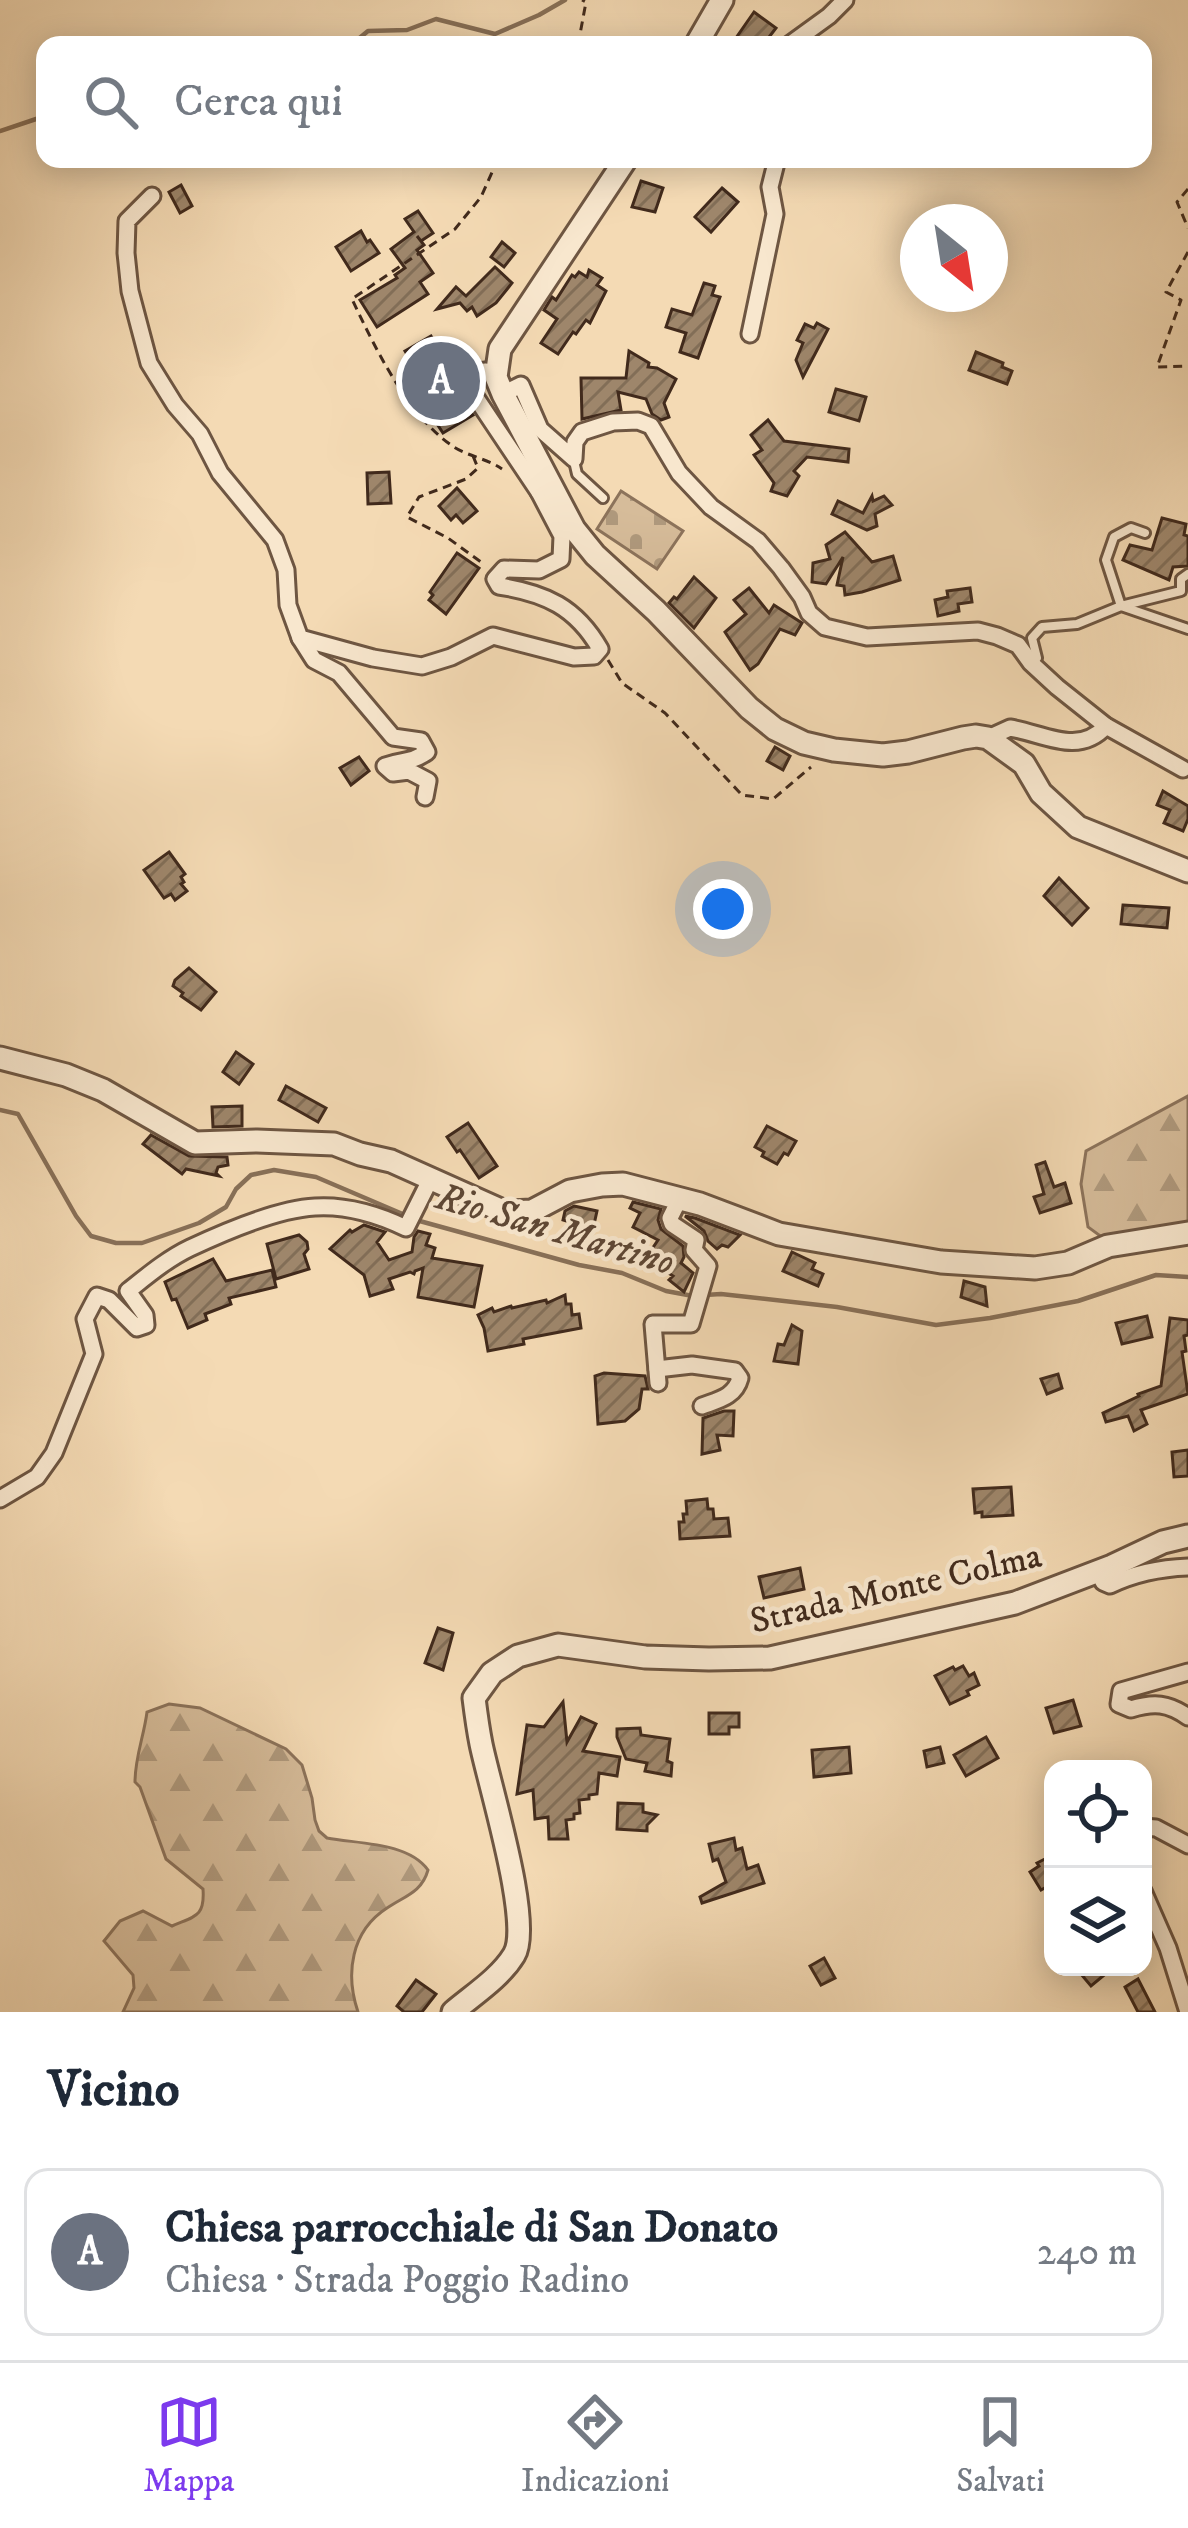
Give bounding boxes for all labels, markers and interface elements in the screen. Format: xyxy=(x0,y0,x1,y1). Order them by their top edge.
search box xyxy=(36,36,1152,168)
icon: search xyxy=(78,69,144,135)
text: Cerca qui xyxy=(174,74,343,130)
north arrow xyxy=(900,204,1008,312)
pin: A xyxy=(402,336,480,426)
your location xyxy=(693,879,753,939)
water label: Rio San Martino xyxy=(429,1172,680,1287)
street label: Strada Monte Colma xyxy=(746,1533,1047,1644)
map controls xyxy=(1044,1760,1152,1976)
button: locate xyxy=(1044,1760,1152,1868)
button: layers xyxy=(1044,1868,1152,1976)
text: Vicino xyxy=(48,2058,179,2122)
text: Chiesa parrocchiale di San Donato xyxy=(165,2200,778,2256)
text: A xyxy=(78,2228,102,2277)
text: 240 m xyxy=(1037,2228,1137,2277)
text: Chiesa · Strada Poggio Radino xyxy=(165,2256,629,2305)
tab: Mappa xyxy=(143,2389,235,2502)
tab: Indicazioni xyxy=(521,2389,670,2502)
tab: Salvati xyxy=(956,2389,1045,2502)

